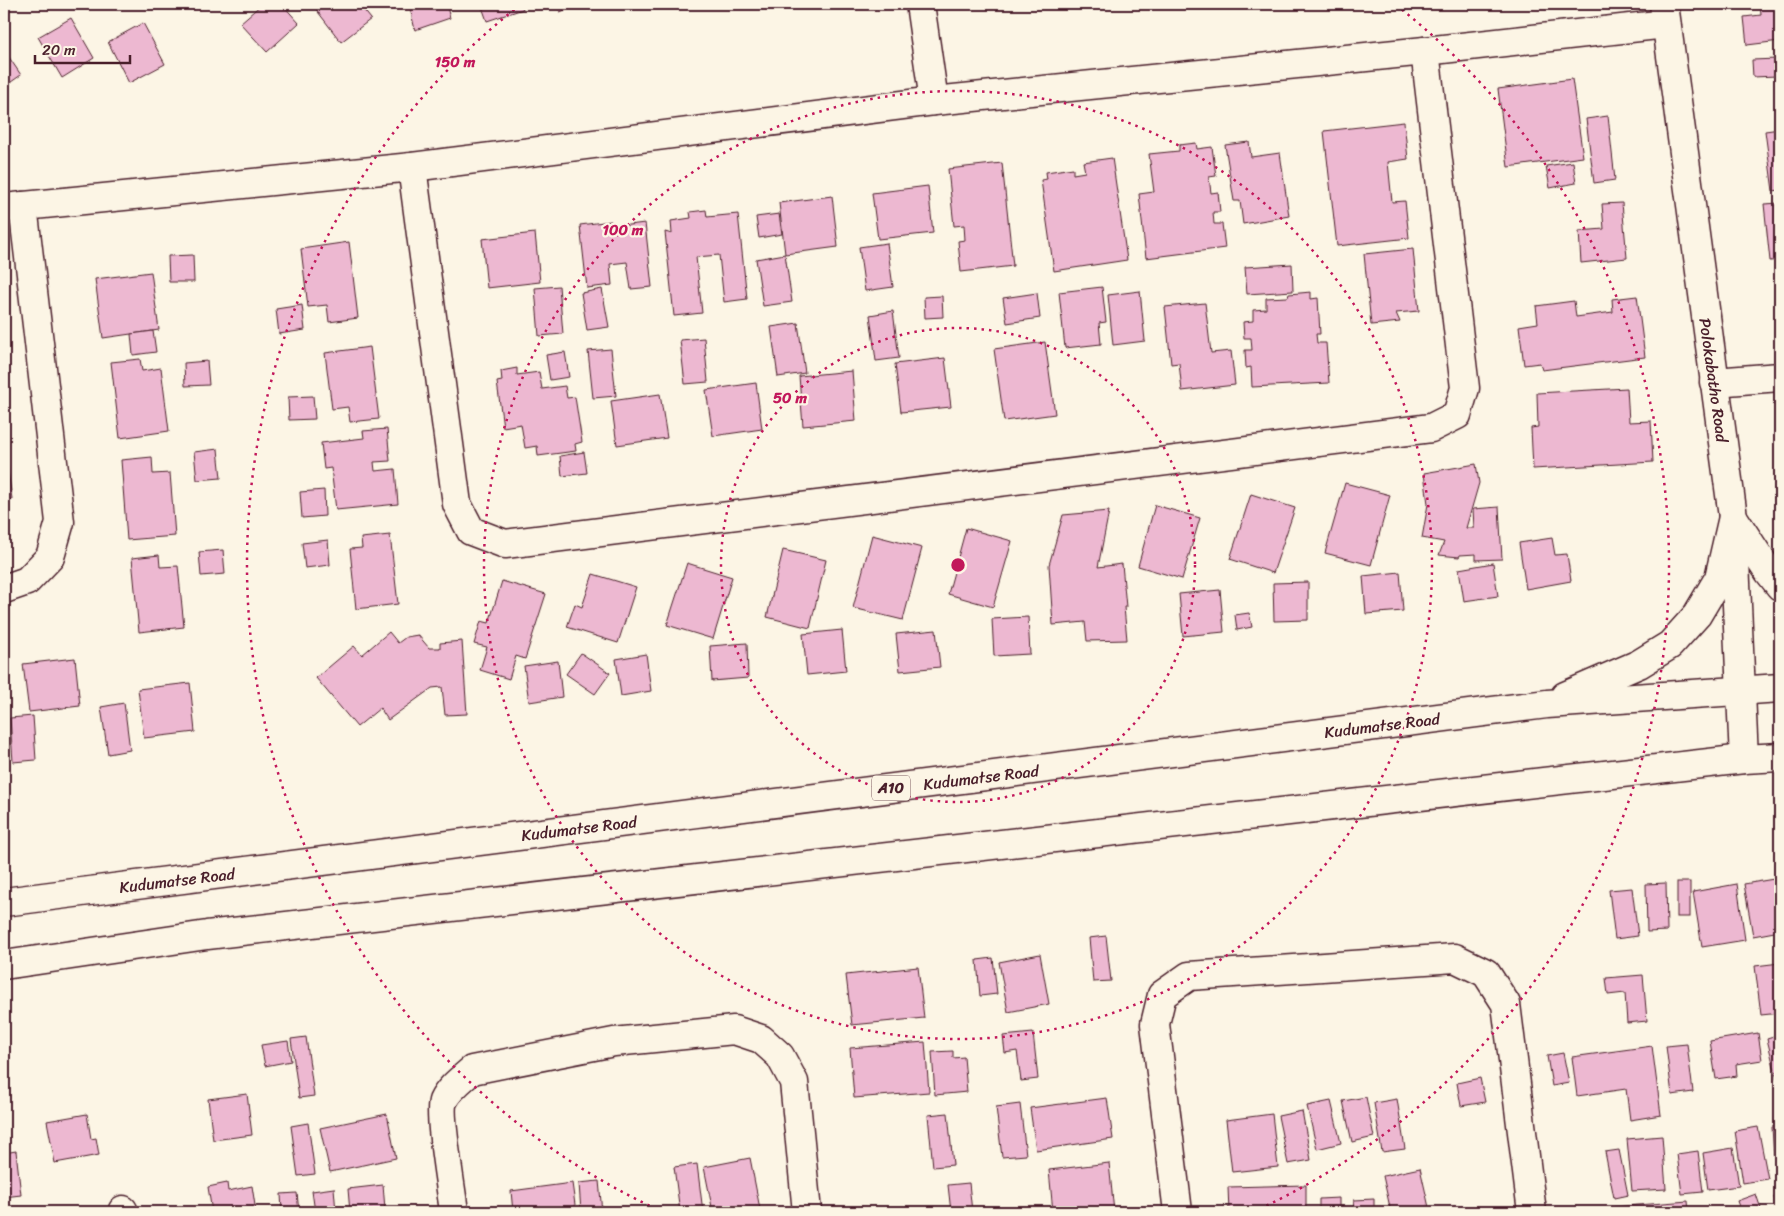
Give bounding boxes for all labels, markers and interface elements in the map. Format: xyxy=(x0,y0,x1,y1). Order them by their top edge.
scale bar xyxy=(35,32,130,64)
text: 20 m xyxy=(42,37,76,63)
text: 150 m xyxy=(435,49,476,75)
text: 100 m xyxy=(603,217,644,243)
street label: Polokabatho Road xyxy=(1690,316,1737,446)
text: 50 m xyxy=(773,385,808,411)
centre of rings xyxy=(949,556,967,574)
street label: Kudumatse Road xyxy=(1323,704,1443,747)
street label: Kudumatse Road xyxy=(922,756,1042,799)
road number: A10 xyxy=(872,776,910,800)
street label: Kudumatse Road xyxy=(520,807,640,850)
street label: Kudumatse Road xyxy=(118,859,238,902)

